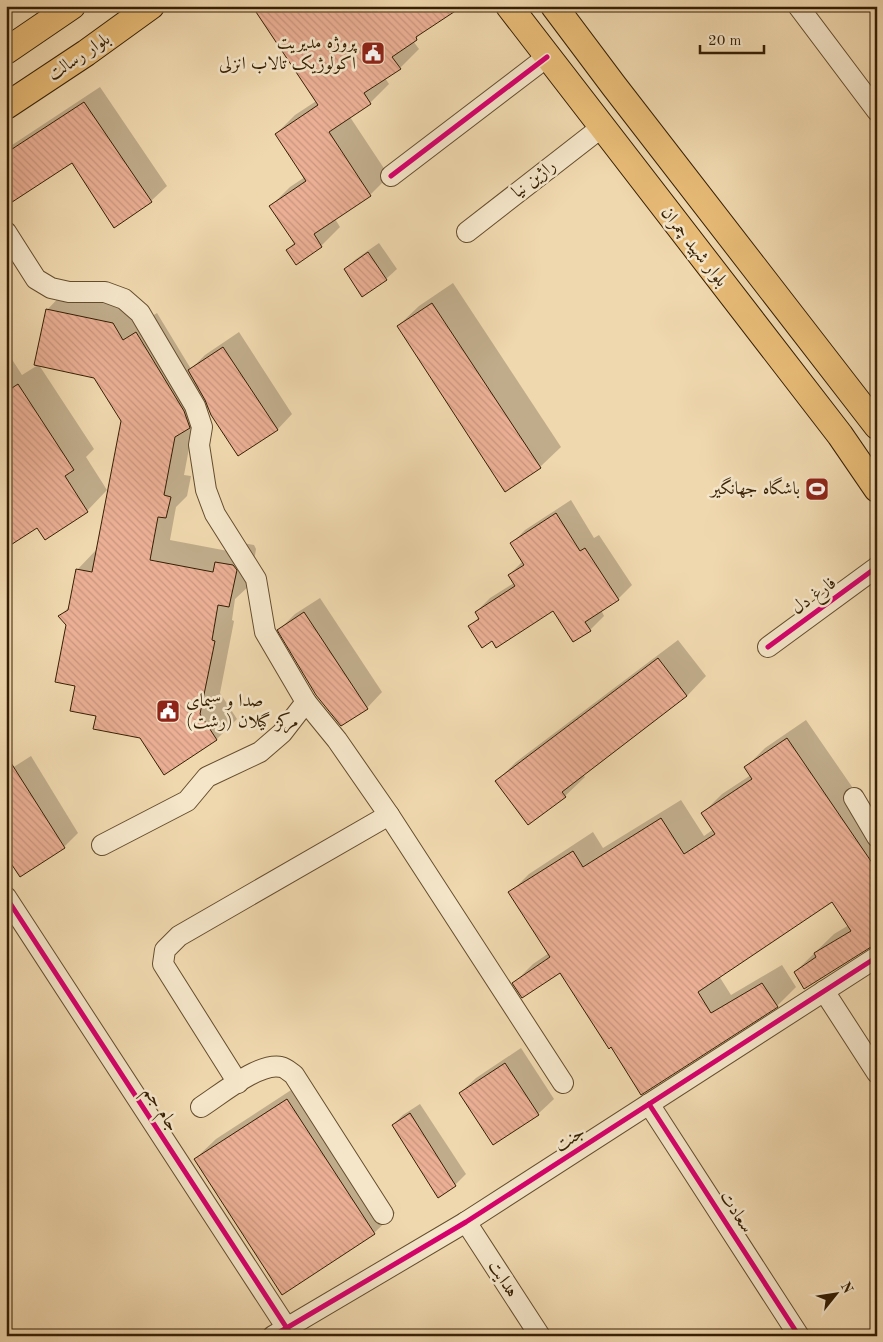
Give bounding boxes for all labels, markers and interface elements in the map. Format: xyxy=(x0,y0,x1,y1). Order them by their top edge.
scale bar xyxy=(700,22,764,54)
street label: بلوار رسالت xyxy=(45,30,114,85)
place label: پروژه مدیریت اکولوژیک تالاب انزلی xyxy=(219,34,358,74)
text: 20 m xyxy=(708,34,742,49)
public building icon: پروژه مدیریت اکولوژیک تالاب انزلی xyxy=(360,40,386,66)
street label: راژین نیا xyxy=(509,157,560,202)
street label: بلوار شهید چمران xyxy=(656,204,731,292)
place label: باشگاه جهانگیر xyxy=(709,476,800,499)
sports icon: باشگاه جهانگیر xyxy=(804,476,830,502)
street label: فارغ دل xyxy=(788,574,843,622)
place label: صدا و سیمای مرکز گیلان (رشت) xyxy=(186,692,299,734)
public building icon: صدا و سیمای مرکز گیلان (رشت) xyxy=(155,698,181,724)
street label: جام جم xyxy=(134,1083,182,1138)
street label: جنت xyxy=(552,1123,588,1155)
street label: سعادت xyxy=(716,1188,756,1236)
street label: هدایت xyxy=(483,1257,521,1302)
north arrow xyxy=(810,1270,860,1320)
text: N xyxy=(838,1280,855,1296)

